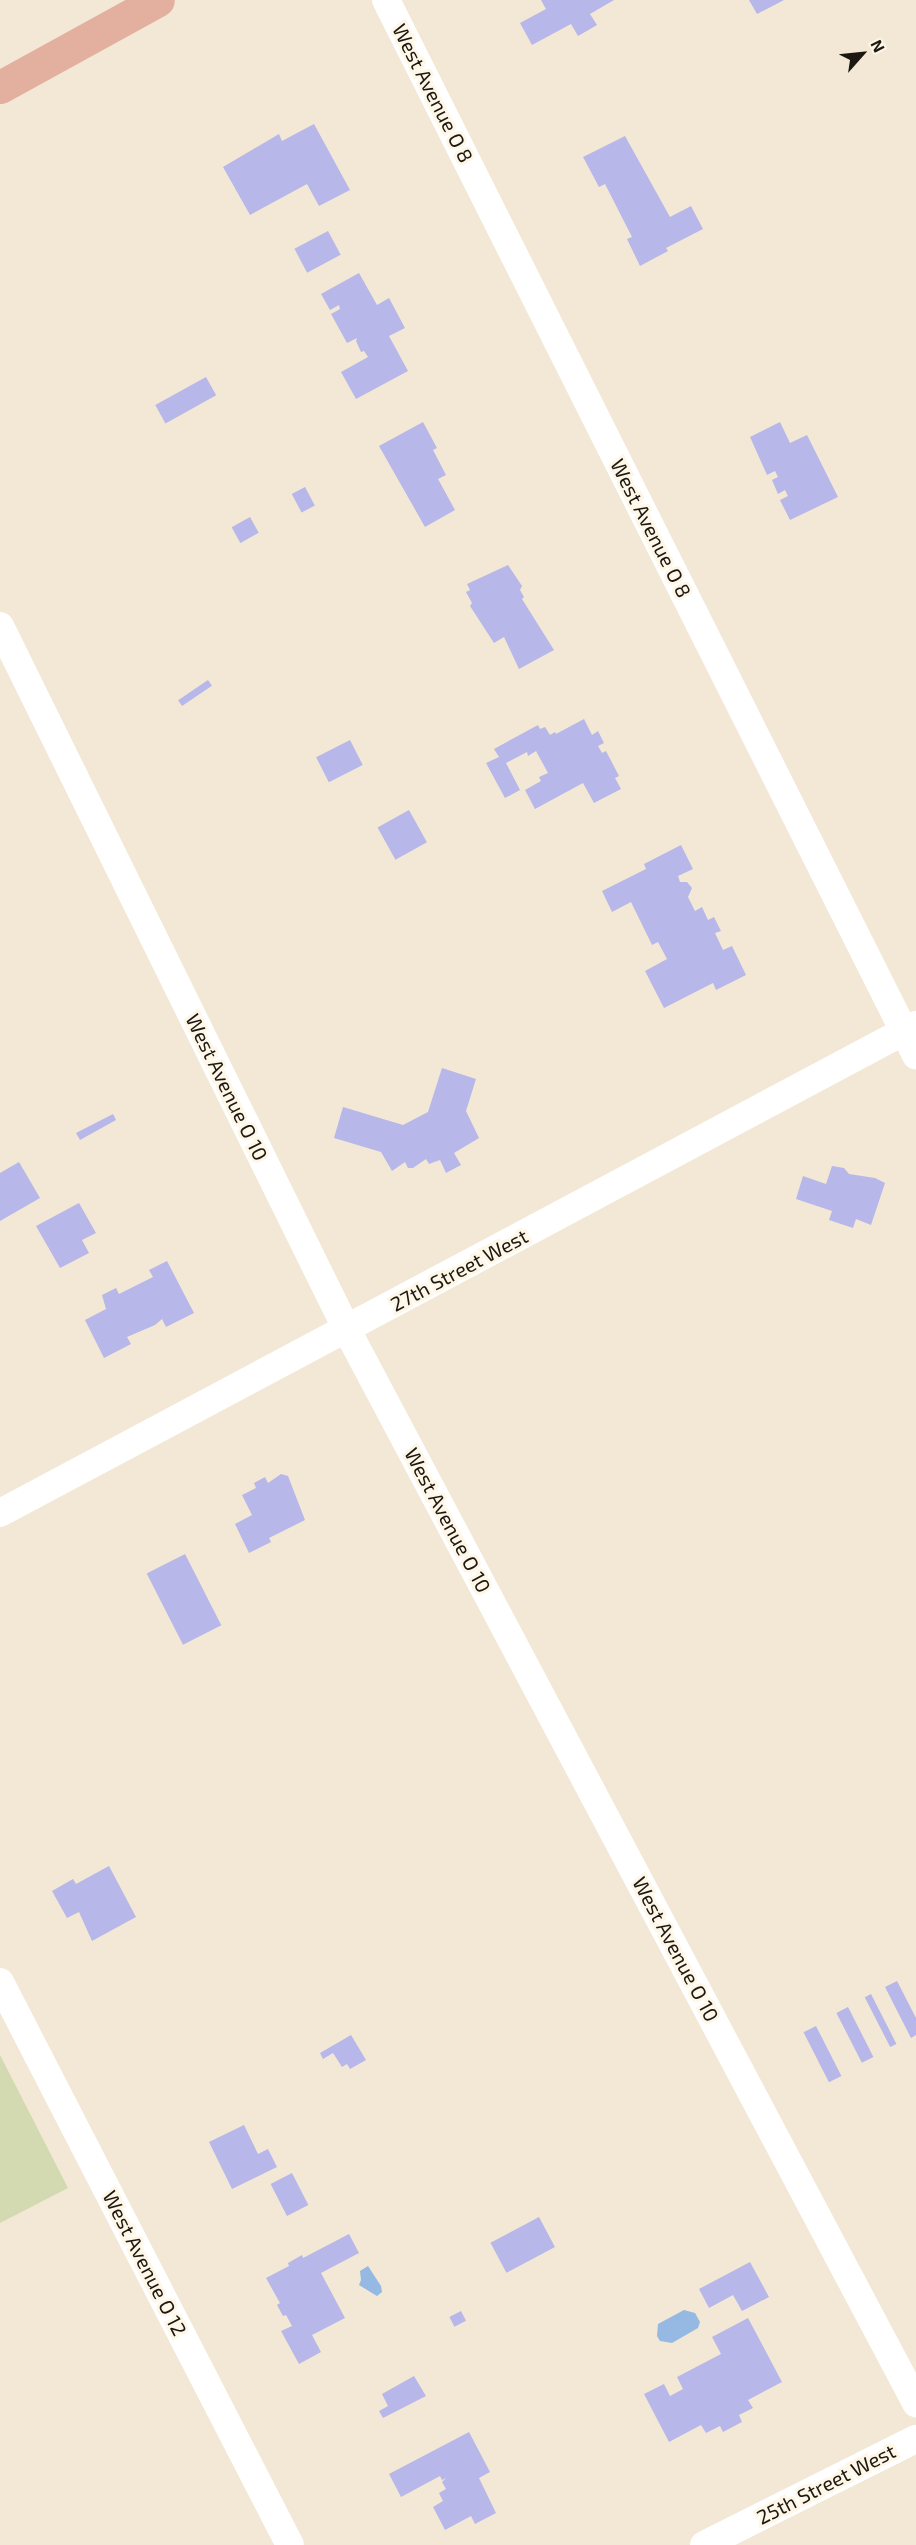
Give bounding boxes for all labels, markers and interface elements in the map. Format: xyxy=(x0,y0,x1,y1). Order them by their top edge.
street label: West Avenue O 8 xyxy=(388,19,478,167)
north arrow xyxy=(832,24,892,84)
text: N xyxy=(867,36,890,55)
street label: West Avenue O 8 xyxy=(606,454,696,602)
street label: West Avenue O 10 xyxy=(181,1009,273,1165)
street label: 27th Street West xyxy=(386,1224,532,1316)
street label: West Avenue O 10 xyxy=(400,1443,496,1597)
street label: West Avenue O 10 xyxy=(628,1872,724,2026)
street label: West Avenue O 12 xyxy=(98,2186,192,2340)
street label: 25th Street West xyxy=(752,2439,900,2529)

